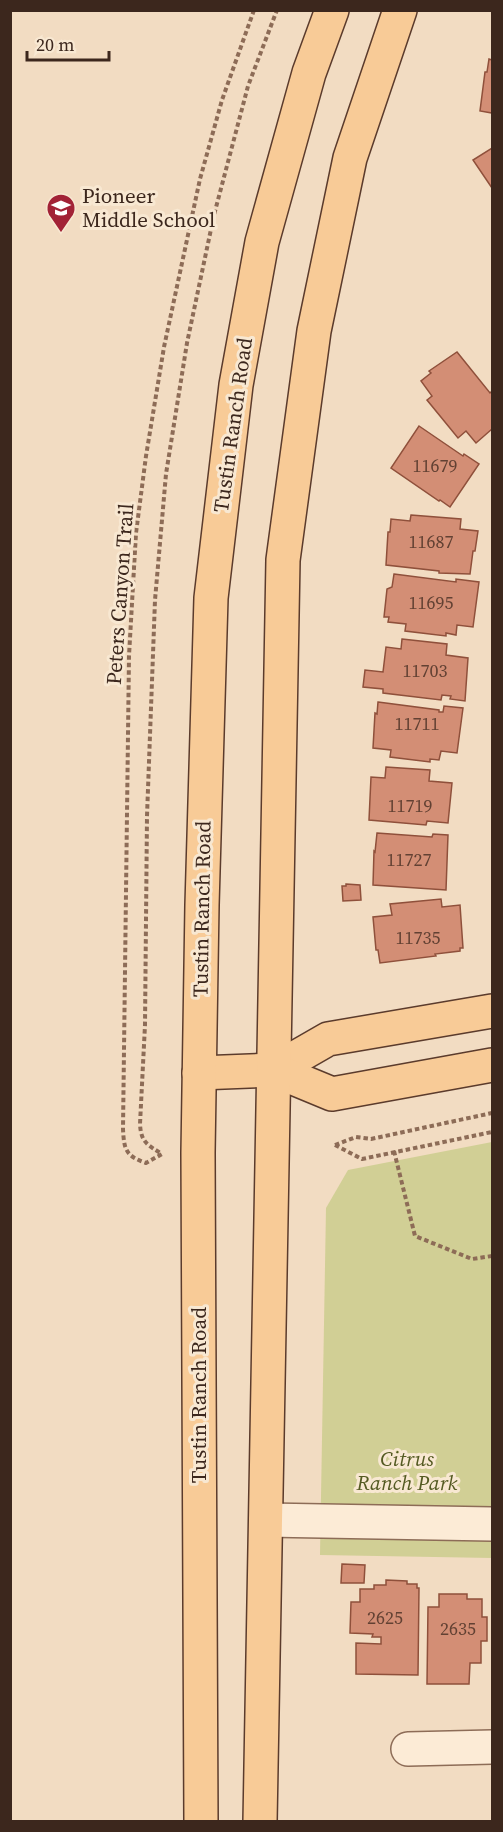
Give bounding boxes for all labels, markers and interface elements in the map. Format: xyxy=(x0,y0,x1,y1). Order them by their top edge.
scale bar xyxy=(27,24,110,62)
text: 20 m xyxy=(36,32,74,57)
place label: Pioneer Middle School xyxy=(82,181,215,234)
school or university icon: Pioneer Middle School xyxy=(45,192,77,234)
street label: Tustin Ranch Road xyxy=(206,335,259,514)
house number: 11679 xyxy=(413,453,458,478)
street label: Peters Canyon Trail xyxy=(99,502,140,686)
house number: 11687 xyxy=(409,529,454,554)
house number: 11695 xyxy=(409,590,454,615)
house number: 11703 xyxy=(403,658,448,683)
house number: 11711 xyxy=(395,711,440,736)
house number: 11719 xyxy=(388,793,433,818)
street label: Tustin Ranch Road xyxy=(185,820,218,997)
house number: 11727 xyxy=(387,847,432,872)
house number: 11735 xyxy=(396,925,441,950)
street label: Tustin Ranch Road xyxy=(184,1307,213,1483)
park label: Citrus Ranch Park xyxy=(355,1444,458,1497)
house number: 2625 xyxy=(367,1605,403,1630)
house number: 2635 xyxy=(440,1616,476,1641)

